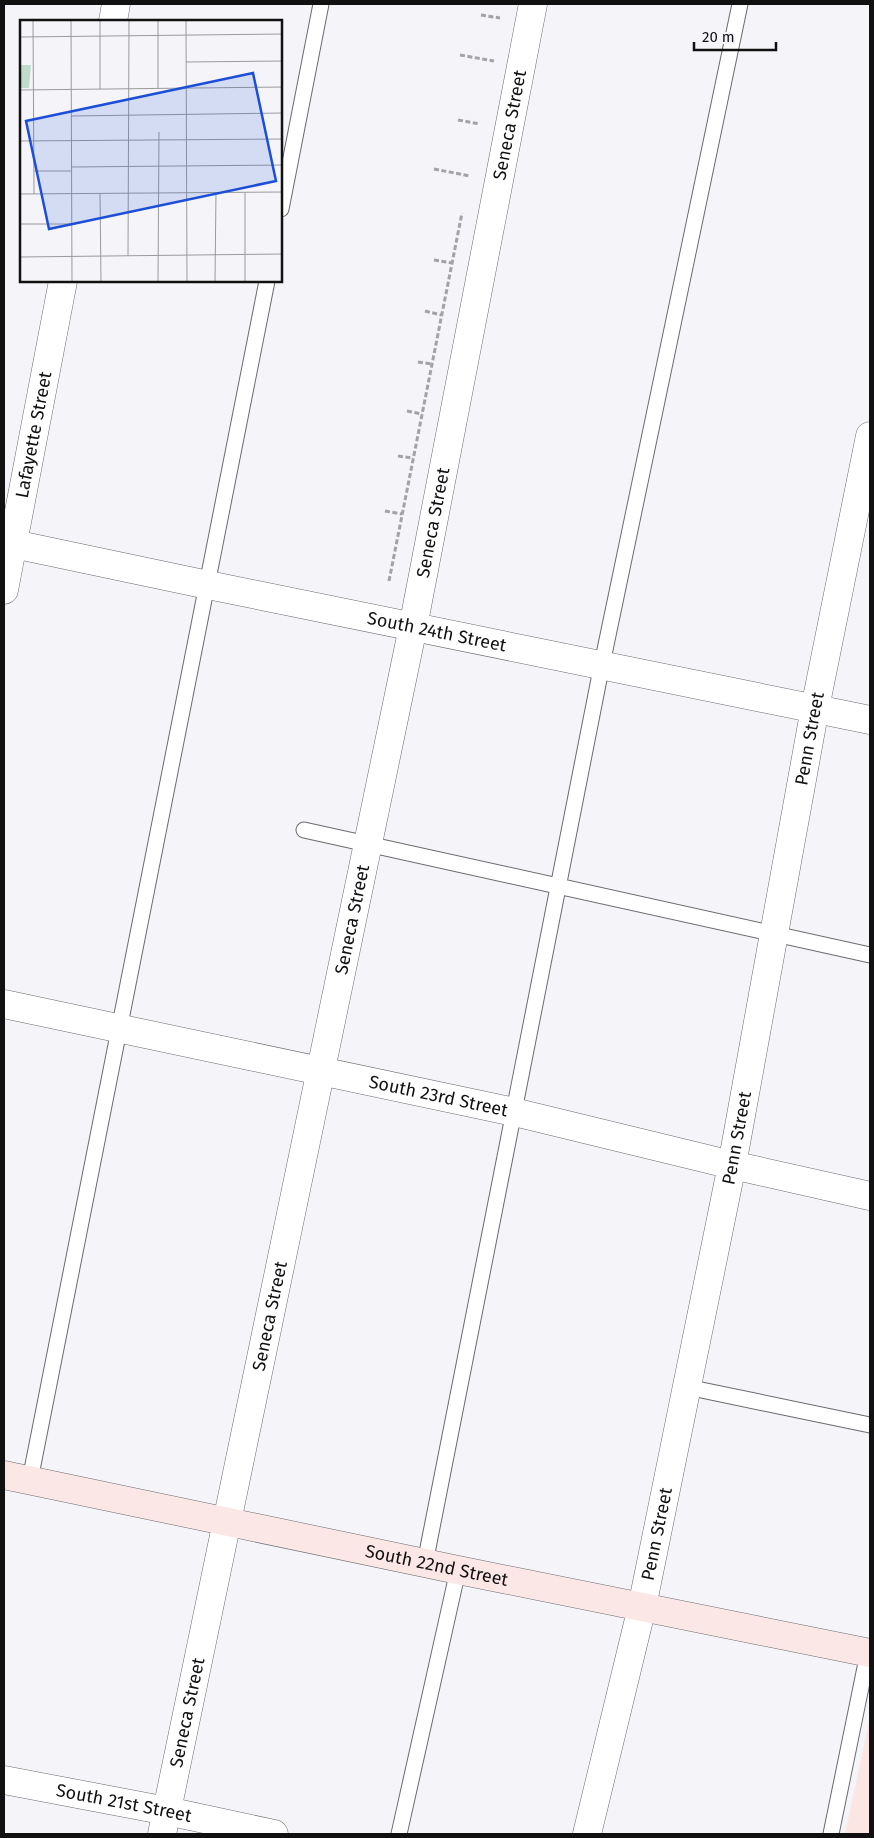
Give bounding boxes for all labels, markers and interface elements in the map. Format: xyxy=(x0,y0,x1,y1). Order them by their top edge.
inset map xyxy=(20,20,282,282)
scale bar xyxy=(694,20,776,52)
text: 20 m xyxy=(702,28,735,46)
street label: Seneca Street xyxy=(488,68,531,182)
street label: Lafayette Street xyxy=(11,369,57,500)
street label: Seneca Street xyxy=(412,465,455,580)
street label: South 24th Street xyxy=(365,607,509,657)
street label: Penn Street xyxy=(790,690,829,787)
street label: Seneca Street xyxy=(330,862,374,977)
street label: South 23rd Street xyxy=(367,1071,510,1121)
street label: Penn Street xyxy=(717,1089,756,1187)
street label: Seneca Street xyxy=(248,1259,292,1373)
street label: Penn Street xyxy=(637,1485,677,1583)
street label: South 22nd Street xyxy=(363,1540,511,1591)
street label: Seneca Street xyxy=(165,1655,210,1770)
street label: South 21st Street xyxy=(54,1779,194,1827)

